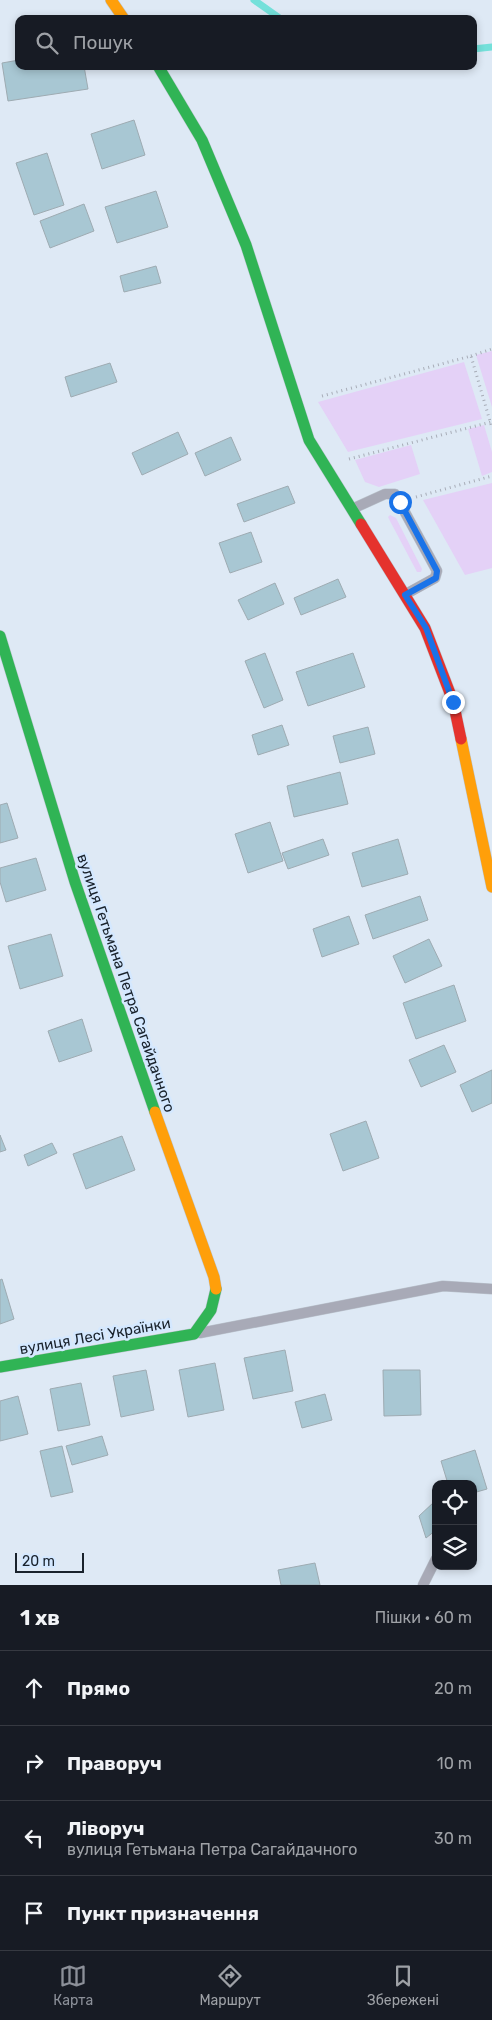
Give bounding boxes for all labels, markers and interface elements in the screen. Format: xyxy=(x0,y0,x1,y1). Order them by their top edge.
search box xyxy=(15,15,477,70)
icon: search xyxy=(33,29,61,57)
text: Пошук xyxy=(73,31,133,54)
route start xyxy=(389,491,412,514)
route end xyxy=(442,691,465,714)
street label: вулиця Гетьмана Петра Сагайдачного xyxy=(73,851,179,1115)
street label: вулиця Лесі Українки xyxy=(18,1314,172,1358)
map controls xyxy=(432,1480,477,1570)
button: locate xyxy=(432,1480,477,1525)
button: layers xyxy=(432,1525,477,1570)
scale bar xyxy=(15,1550,84,1573)
text: 20 m xyxy=(22,1553,55,1570)
text: 1 хв xyxy=(20,1605,60,1630)
text: Пішки · 60 m xyxy=(375,1608,472,1627)
icon: ahead xyxy=(20,1674,48,1702)
text: Прямо xyxy=(67,1677,130,1700)
text: 20 m xyxy=(434,1679,472,1698)
icon: right xyxy=(20,1749,48,1777)
text: Праворуч xyxy=(67,1752,162,1775)
text: 10 m xyxy=(437,1754,472,1773)
text: Ліворуч xyxy=(67,1817,144,1840)
icon: left xyxy=(20,1824,48,1852)
text: 30 m xyxy=(434,1829,472,1848)
text: вулиця Гетьмана Петра Сагайдачного xyxy=(67,1840,357,1859)
icon: arrive xyxy=(20,1899,48,1927)
text: Пункт призначення xyxy=(67,1902,259,1925)
tab: Карта xyxy=(53,1962,93,2009)
tab: Маршрут xyxy=(200,1962,261,2009)
tab: Збережені xyxy=(367,1962,439,2009)

